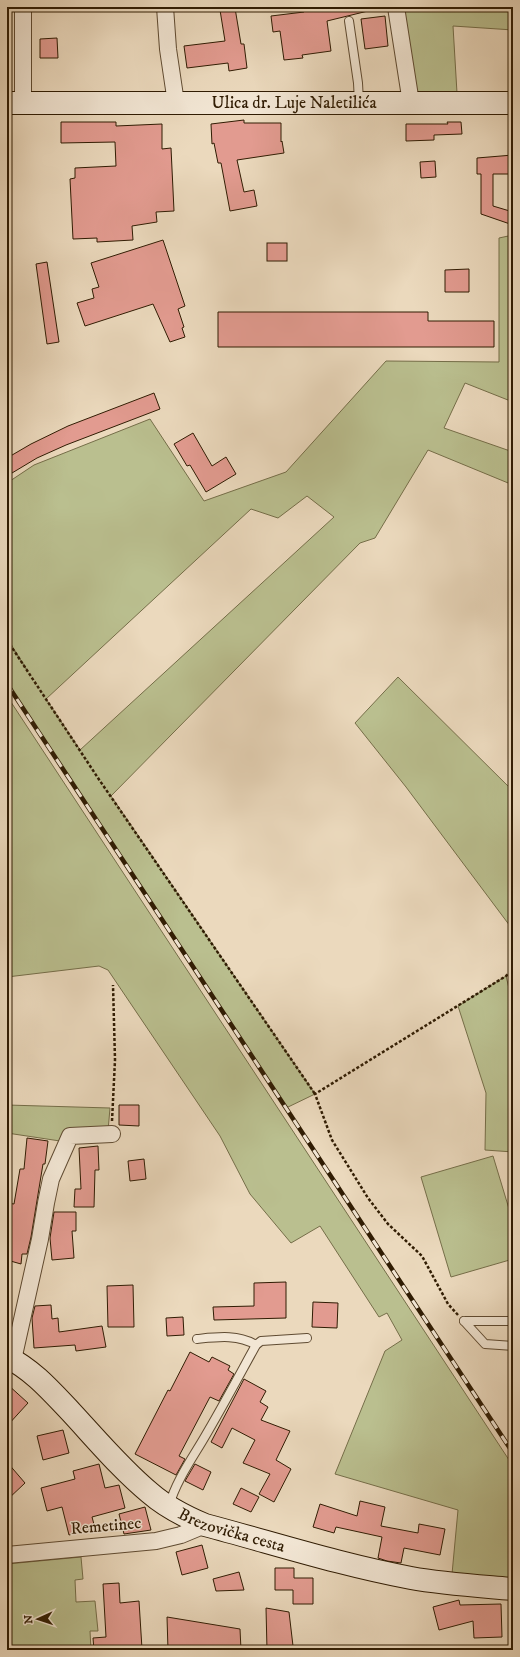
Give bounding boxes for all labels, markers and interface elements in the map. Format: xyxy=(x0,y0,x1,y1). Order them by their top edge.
street label: Ulica dr. Luje Naletilića xyxy=(211,92,377,114)
street label: Brezovička cesta xyxy=(174,1503,288,1558)
street label: Remetinec xyxy=(70,1512,142,1540)
north arrow xyxy=(18,1599,58,1639)
text: N xyxy=(22,1615,36,1624)

